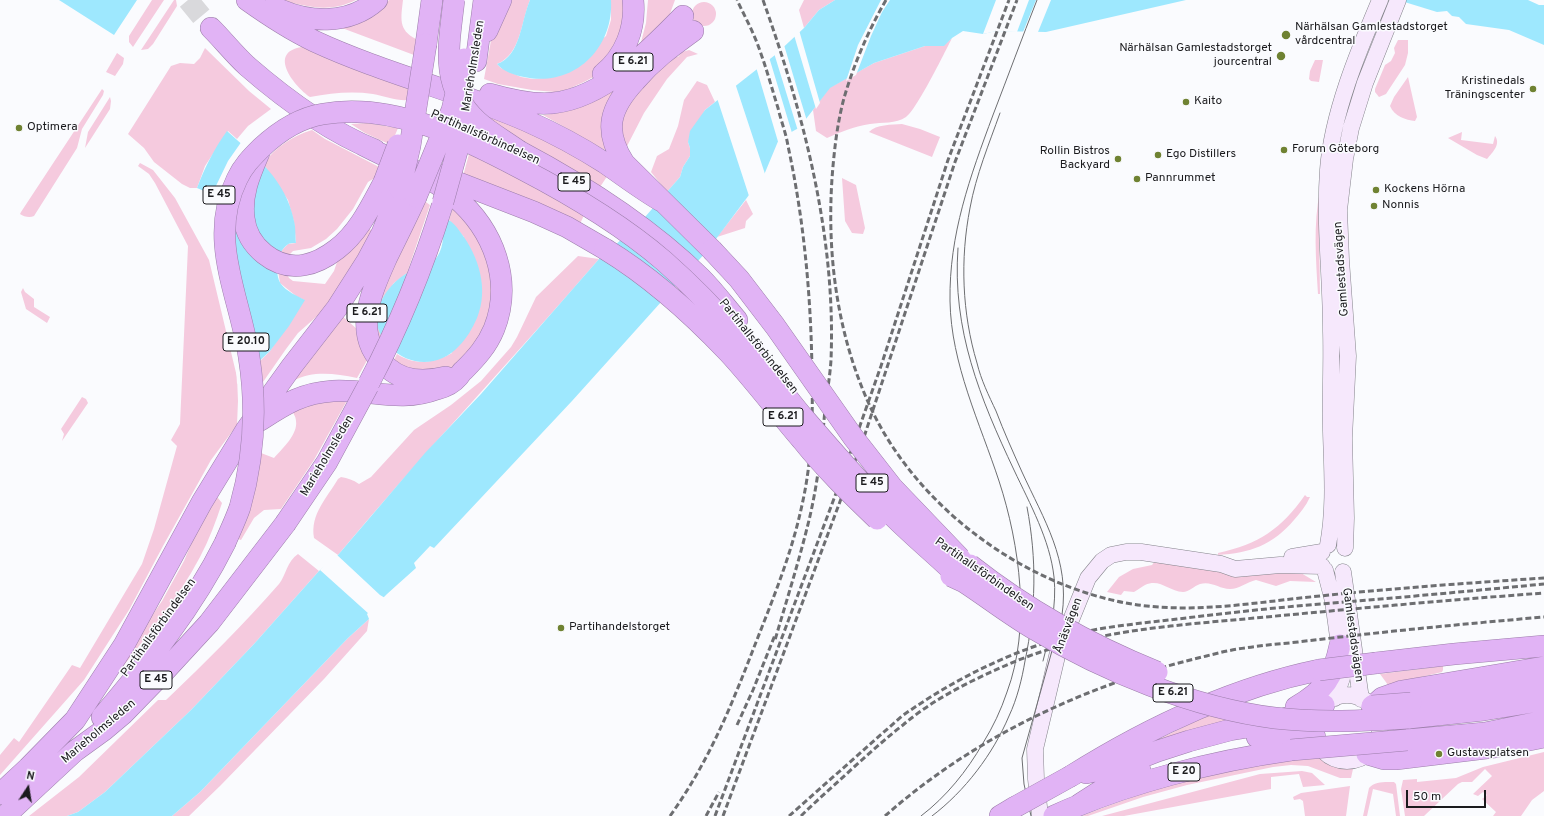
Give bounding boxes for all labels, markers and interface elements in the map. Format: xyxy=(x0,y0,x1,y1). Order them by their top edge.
street label: Marieholmsleden xyxy=(460,19,488,113)
place label: Närhälsan Gamlestadstorget vårdcentral xyxy=(1295,21,1448,49)
marker: Närhälsan Gamlestadstorget vårdcentral xyxy=(1280,29,1292,41)
place label: Närhälsan Gamlestadstorget jourcentral xyxy=(1119,42,1272,70)
marker: Närhälsan Gamlestadstorget jourcentral xyxy=(1275,50,1287,62)
road number: E 6.21 xyxy=(613,53,653,71)
place label: Kristinedals Träningscenter xyxy=(1444,75,1525,103)
marker: Kristinedals Träningscenter xyxy=(1528,84,1538,94)
place label: Kaito xyxy=(1194,95,1222,109)
marker: Kaito xyxy=(1181,97,1191,107)
street label: Partihallsförbindelsen xyxy=(428,107,542,169)
place label: Optimera xyxy=(27,121,77,135)
marker: Optimera xyxy=(14,123,24,133)
place label: Forum Göteborg xyxy=(1292,143,1379,157)
place label: Rollin Bistros Backyard xyxy=(1040,145,1110,173)
marker: Forum Göteborg xyxy=(1279,145,1289,155)
place label: Ego Distillers xyxy=(1166,148,1236,162)
marker: Ego Distillers xyxy=(1153,150,1163,160)
marker: Rollin Bistros Backyard xyxy=(1113,154,1123,164)
place label: Pannrummet xyxy=(1145,172,1216,186)
road number: E 45 xyxy=(558,173,590,191)
marker: Pannrummet xyxy=(1132,174,1142,184)
place label: Kockens Hörna xyxy=(1384,183,1465,197)
marker: Kockens Hörna xyxy=(1371,185,1381,195)
road number: E 45 xyxy=(203,186,235,204)
place label: Nonnis xyxy=(1382,199,1419,213)
marker: Nonnis xyxy=(1369,201,1379,211)
street label: Gamlestadsvägen xyxy=(1331,221,1353,317)
street label: Partihallsförbindelsen xyxy=(715,297,801,397)
road number: E 6.21 xyxy=(347,304,387,322)
road number: E 20.10 xyxy=(223,333,269,351)
road number: E 6.21 xyxy=(763,408,803,426)
street label: Marieholmsleden xyxy=(298,413,358,499)
road number: E 45 xyxy=(856,474,888,492)
street label: Partihallsförbindelsen xyxy=(932,535,1036,615)
street label: Partihallsförbindelsen xyxy=(118,576,200,680)
street label: Gamlestadsvägen xyxy=(1338,587,1366,683)
street label: Ånäsvägen xyxy=(1052,596,1086,656)
place label: Partihandelstorget xyxy=(569,621,670,635)
marker: Partihandelstorget xyxy=(556,623,566,633)
road number: E 45 xyxy=(140,671,172,689)
road number: E 6.21 xyxy=(1153,684,1193,702)
street label: Marieholmsleden xyxy=(59,697,139,767)
place label: Gustavsplatsen xyxy=(1447,747,1529,761)
marker: Gustavsplatsen xyxy=(1434,749,1444,759)
road number: E 20 xyxy=(1168,763,1200,781)
north arrow xyxy=(8,768,48,808)
text: N xyxy=(25,769,36,784)
scale bar xyxy=(1408,782,1488,808)
text: 50 m xyxy=(1413,789,1441,805)

